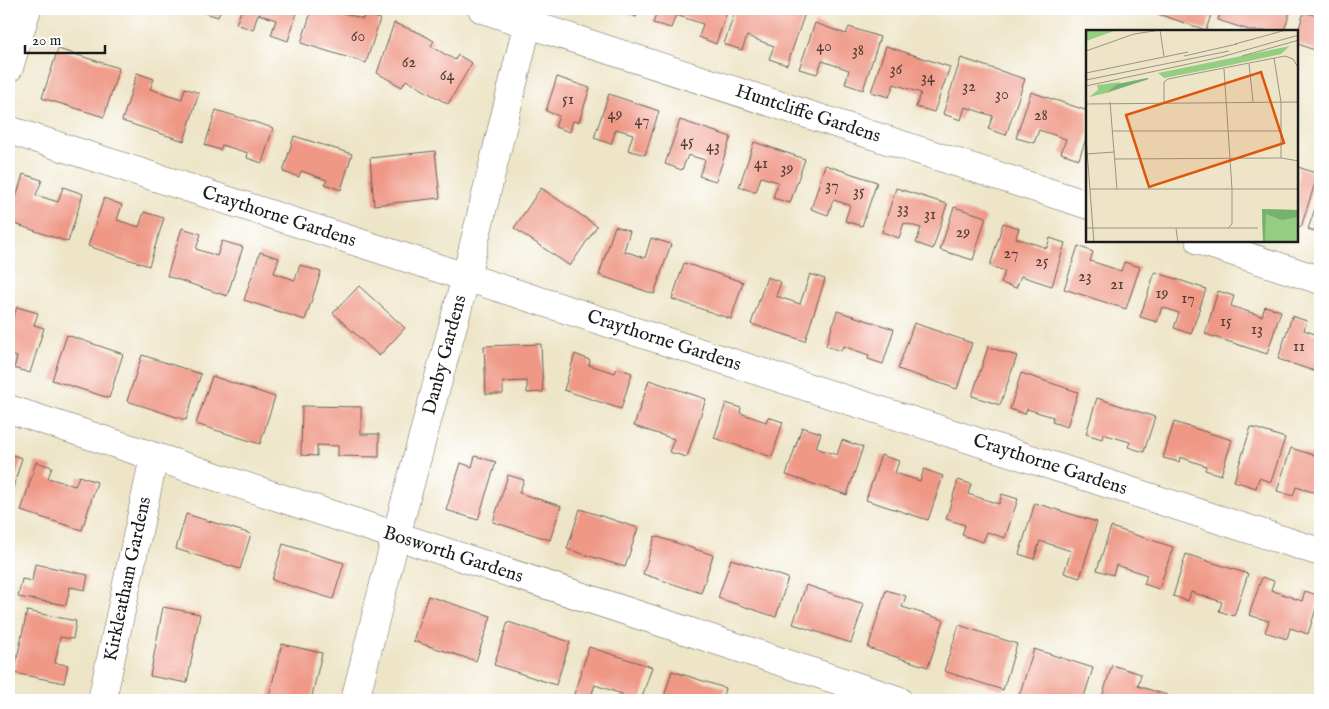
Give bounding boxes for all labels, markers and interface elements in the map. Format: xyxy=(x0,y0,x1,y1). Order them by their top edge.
scale bar xyxy=(25,22,105,54)
house number: 60 xyxy=(351,27,365,47)
inset map xyxy=(1086,30,1299,242)
text: 20 m xyxy=(32,31,62,50)
house number: 40 xyxy=(816,37,832,57)
house number: 38 xyxy=(852,41,864,61)
house number: 62 xyxy=(402,53,416,73)
house number: 36 xyxy=(890,60,903,80)
house number: 64 xyxy=(440,66,454,86)
house number: 34 xyxy=(921,68,935,88)
house number: 32 xyxy=(962,77,976,97)
street label: Huntcliffe Gardens xyxy=(732,79,884,149)
house number: 30 xyxy=(995,85,1009,105)
house number: 51 xyxy=(562,90,574,110)
house number: 49 xyxy=(608,105,622,125)
house number: 28 xyxy=(1034,106,1048,126)
house number: 47 xyxy=(635,111,649,131)
house number: 45 xyxy=(680,132,694,152)
house number: 43 xyxy=(706,137,720,157)
house number: 41 xyxy=(754,154,768,174)
house number: 39 xyxy=(781,159,793,179)
house number: 37 xyxy=(825,176,839,196)
street label: Craythorne Gardens xyxy=(199,181,359,253)
house number: 35 xyxy=(853,182,865,202)
house number: 33 xyxy=(897,199,909,219)
house number: 31 xyxy=(924,205,936,225)
house number: 29 xyxy=(956,223,970,243)
house number: 27 xyxy=(1004,244,1018,264)
house number: 25 xyxy=(1035,252,1049,272)
house number: 23 xyxy=(1078,267,1092,287)
house number: 21 xyxy=(1110,275,1124,295)
house number: 19 xyxy=(1156,284,1168,304)
house number: 17 xyxy=(1181,289,1195,309)
street label: Danby Gardens xyxy=(417,293,473,417)
street label: Craythorne Gardens xyxy=(584,305,744,377)
house number: 15 xyxy=(1220,312,1232,332)
house number: 13 xyxy=(1251,320,1263,340)
house number: 11 xyxy=(1293,337,1305,357)
street label: Craythorne Gardens xyxy=(970,429,1130,501)
street label: Kirkleatham Gardens xyxy=(99,495,157,663)
street label: Bosworth Gardens xyxy=(380,521,526,589)

